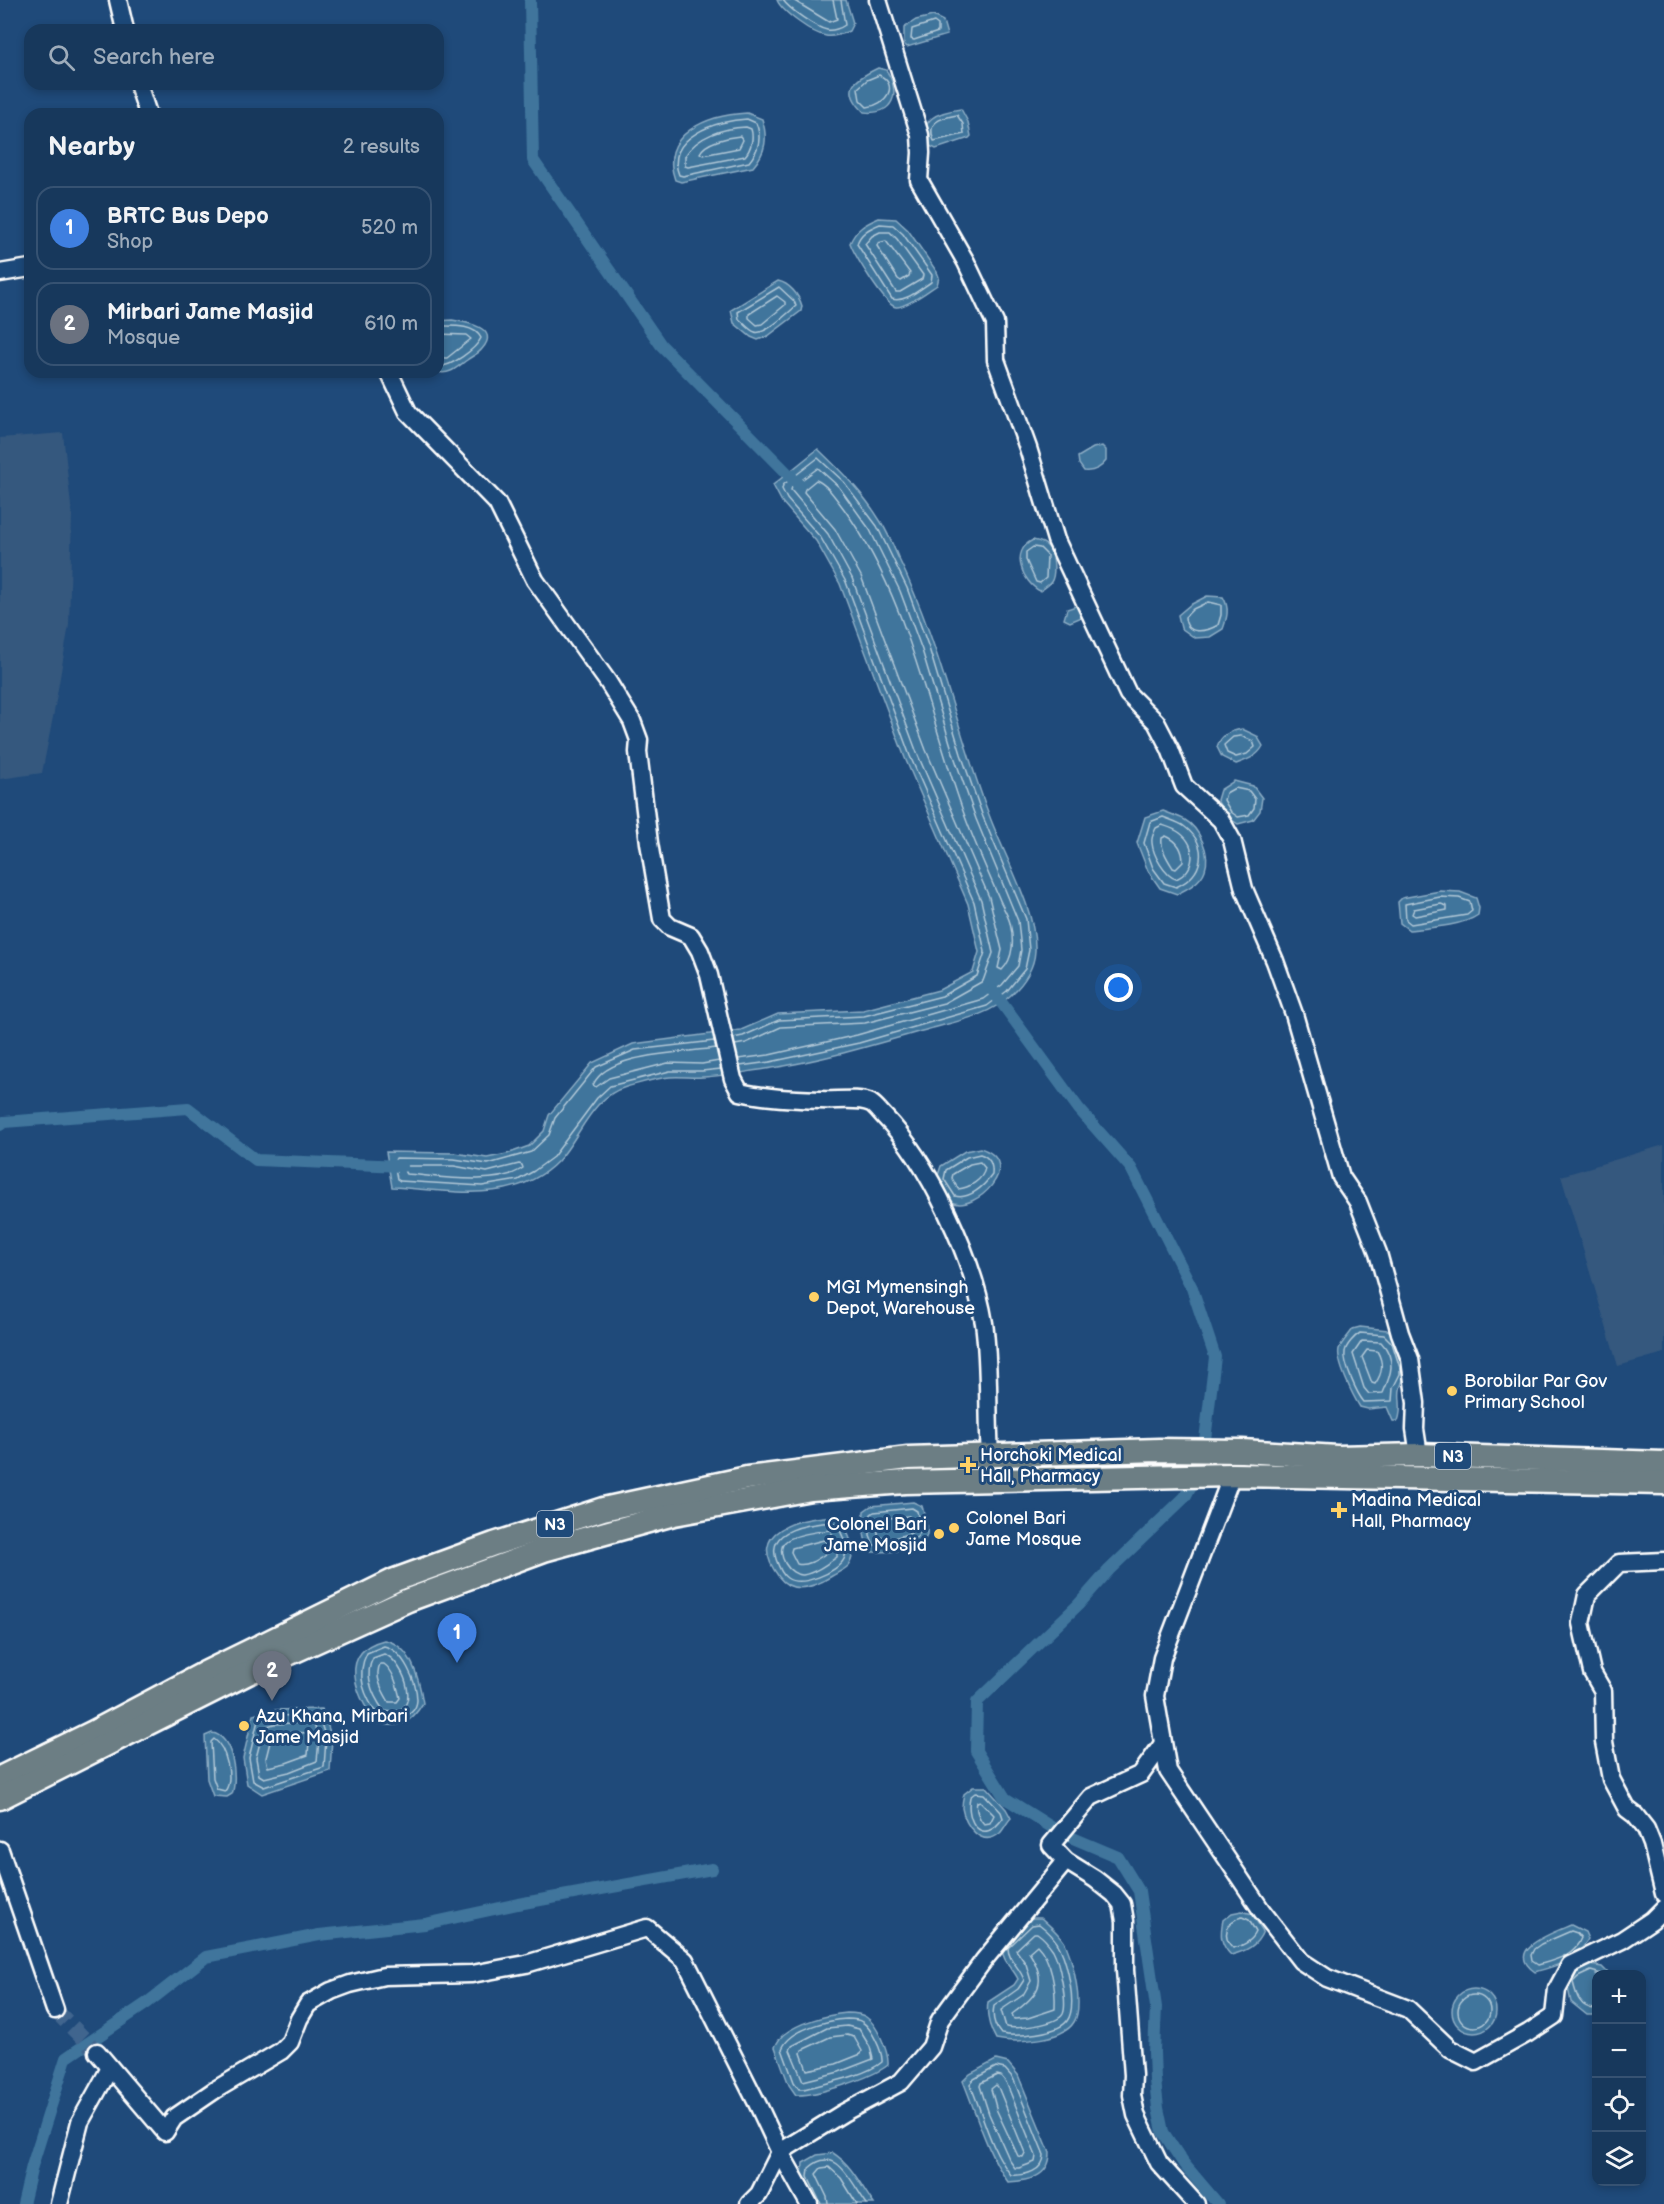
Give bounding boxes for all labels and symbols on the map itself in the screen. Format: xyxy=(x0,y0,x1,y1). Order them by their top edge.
your location xyxy=(1104,973,1133,1002)
place label: MGI Mymensingh Depot, Warehouse xyxy=(826,1277,975,1319)
marker: MGI Mymensingh Depot, Warehouse xyxy=(807,1290,821,1304)
place label: Borobilar Par Gov Primary School xyxy=(1464,1371,1607,1413)
marker: Borobilar Par Gov Primary School xyxy=(1445,1384,1459,1398)
road number: N3 xyxy=(1435,1443,1471,1469)
place label: Horchoki Medical Hall, Pharmacy xyxy=(980,1445,1122,1487)
marker: Horchoki Medical Hall, Pharmacy xyxy=(961,1458,975,1472)
place label: Madina Medical Hall, Pharmacy xyxy=(1351,1490,1481,1532)
marker: Madina Medical Hall, Pharmacy xyxy=(1332,1503,1346,1517)
place label: Colonel Bari Jame Mosque xyxy=(966,1508,1082,1550)
road number: N3 xyxy=(537,1511,573,1537)
place label: Colonel Bari Jame Mosjid xyxy=(824,1514,927,1556)
marker: Colonel Bari Jame Mosque xyxy=(947,1521,961,1535)
marker: Colonel Bari Jame Mosjid xyxy=(932,1527,946,1541)
pin: 1 xyxy=(438,1614,476,1663)
pin: 2 xyxy=(252,1652,292,1701)
place label: Azu Khana, Mirbari Jame Masjid xyxy=(256,1706,408,1748)
marker: Azu Khana, Mirbari Jame Masjid xyxy=(237,1719,251,1733)

